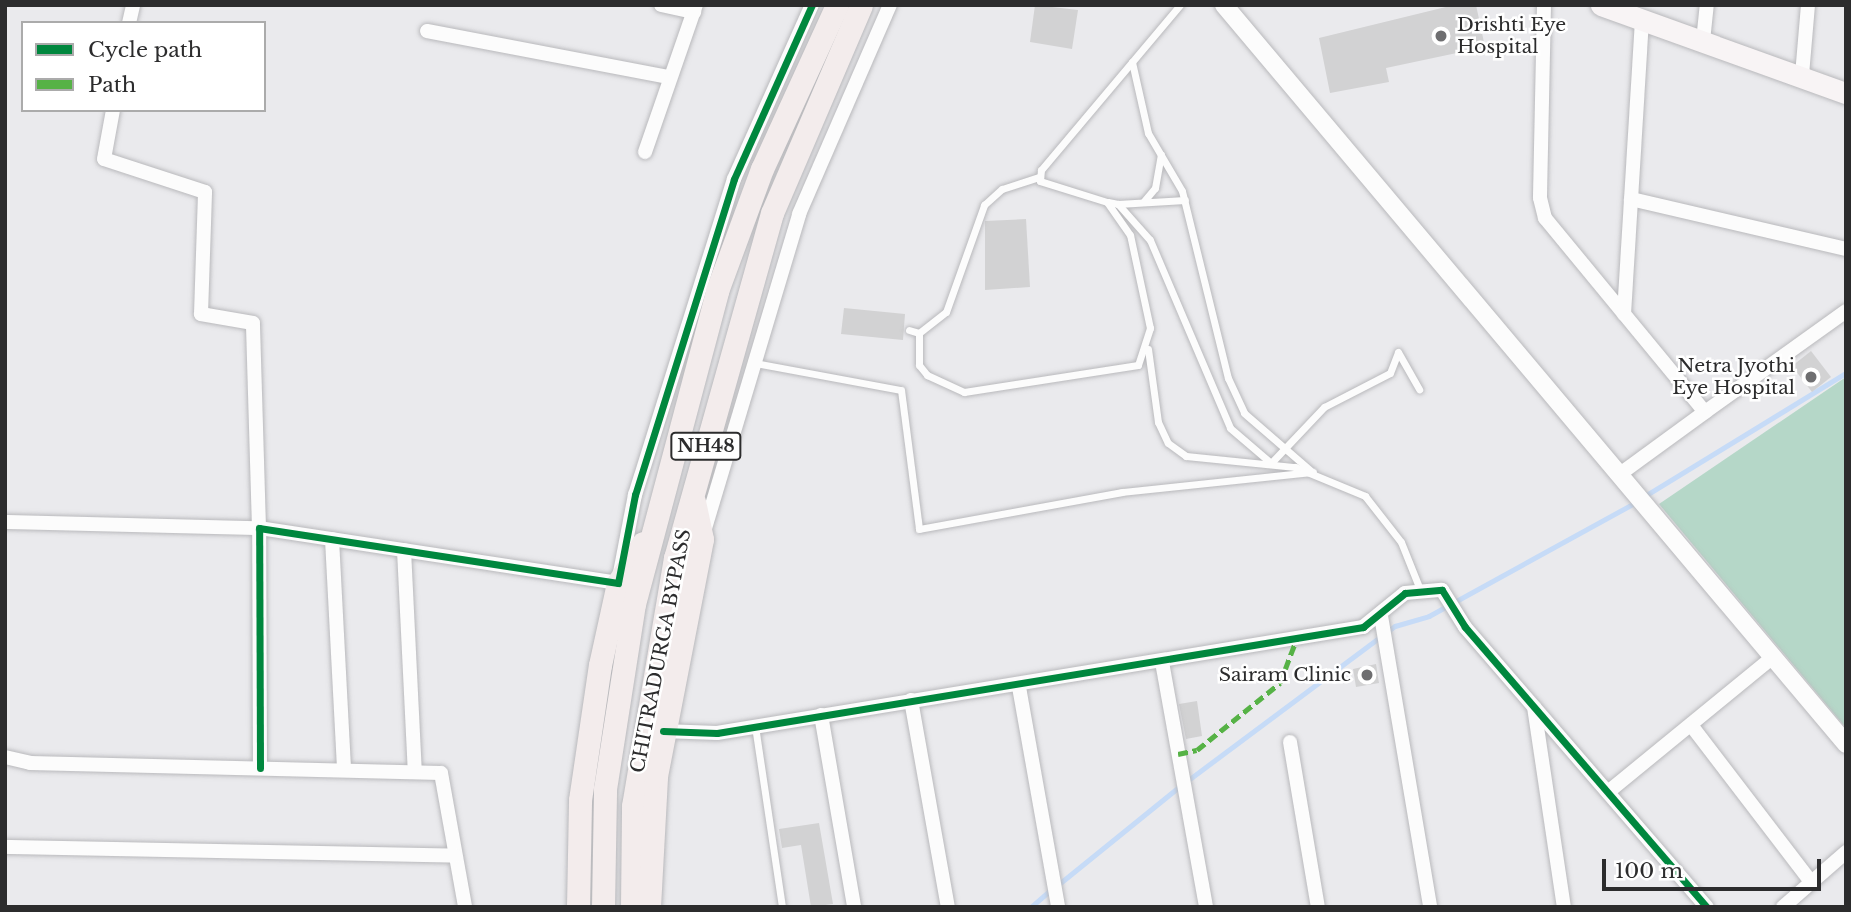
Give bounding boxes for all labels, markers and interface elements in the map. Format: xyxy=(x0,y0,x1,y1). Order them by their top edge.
place label: Drishti Eye Hospital xyxy=(1457,14,1566,58)
legend xyxy=(21,21,266,112)
marker: Drishti Eye Hospital xyxy=(1431,26,1451,46)
text: Cycle path xyxy=(88,37,202,63)
text: Path xyxy=(88,72,136,98)
place label: Netra Jyothi Eye Hospital xyxy=(1672,355,1795,399)
marker: Netra Jyothi Eye Hospital xyxy=(1801,367,1821,387)
road number: NH48 xyxy=(669,432,743,461)
street label: CHITRADURGA BYPASS xyxy=(626,527,696,775)
place label: Sairam Clinic xyxy=(1219,664,1351,686)
marker: Sairam Clinic xyxy=(1357,665,1377,685)
scale bar xyxy=(1606,846,1825,890)
text: 100 m xyxy=(1615,858,1683,884)

